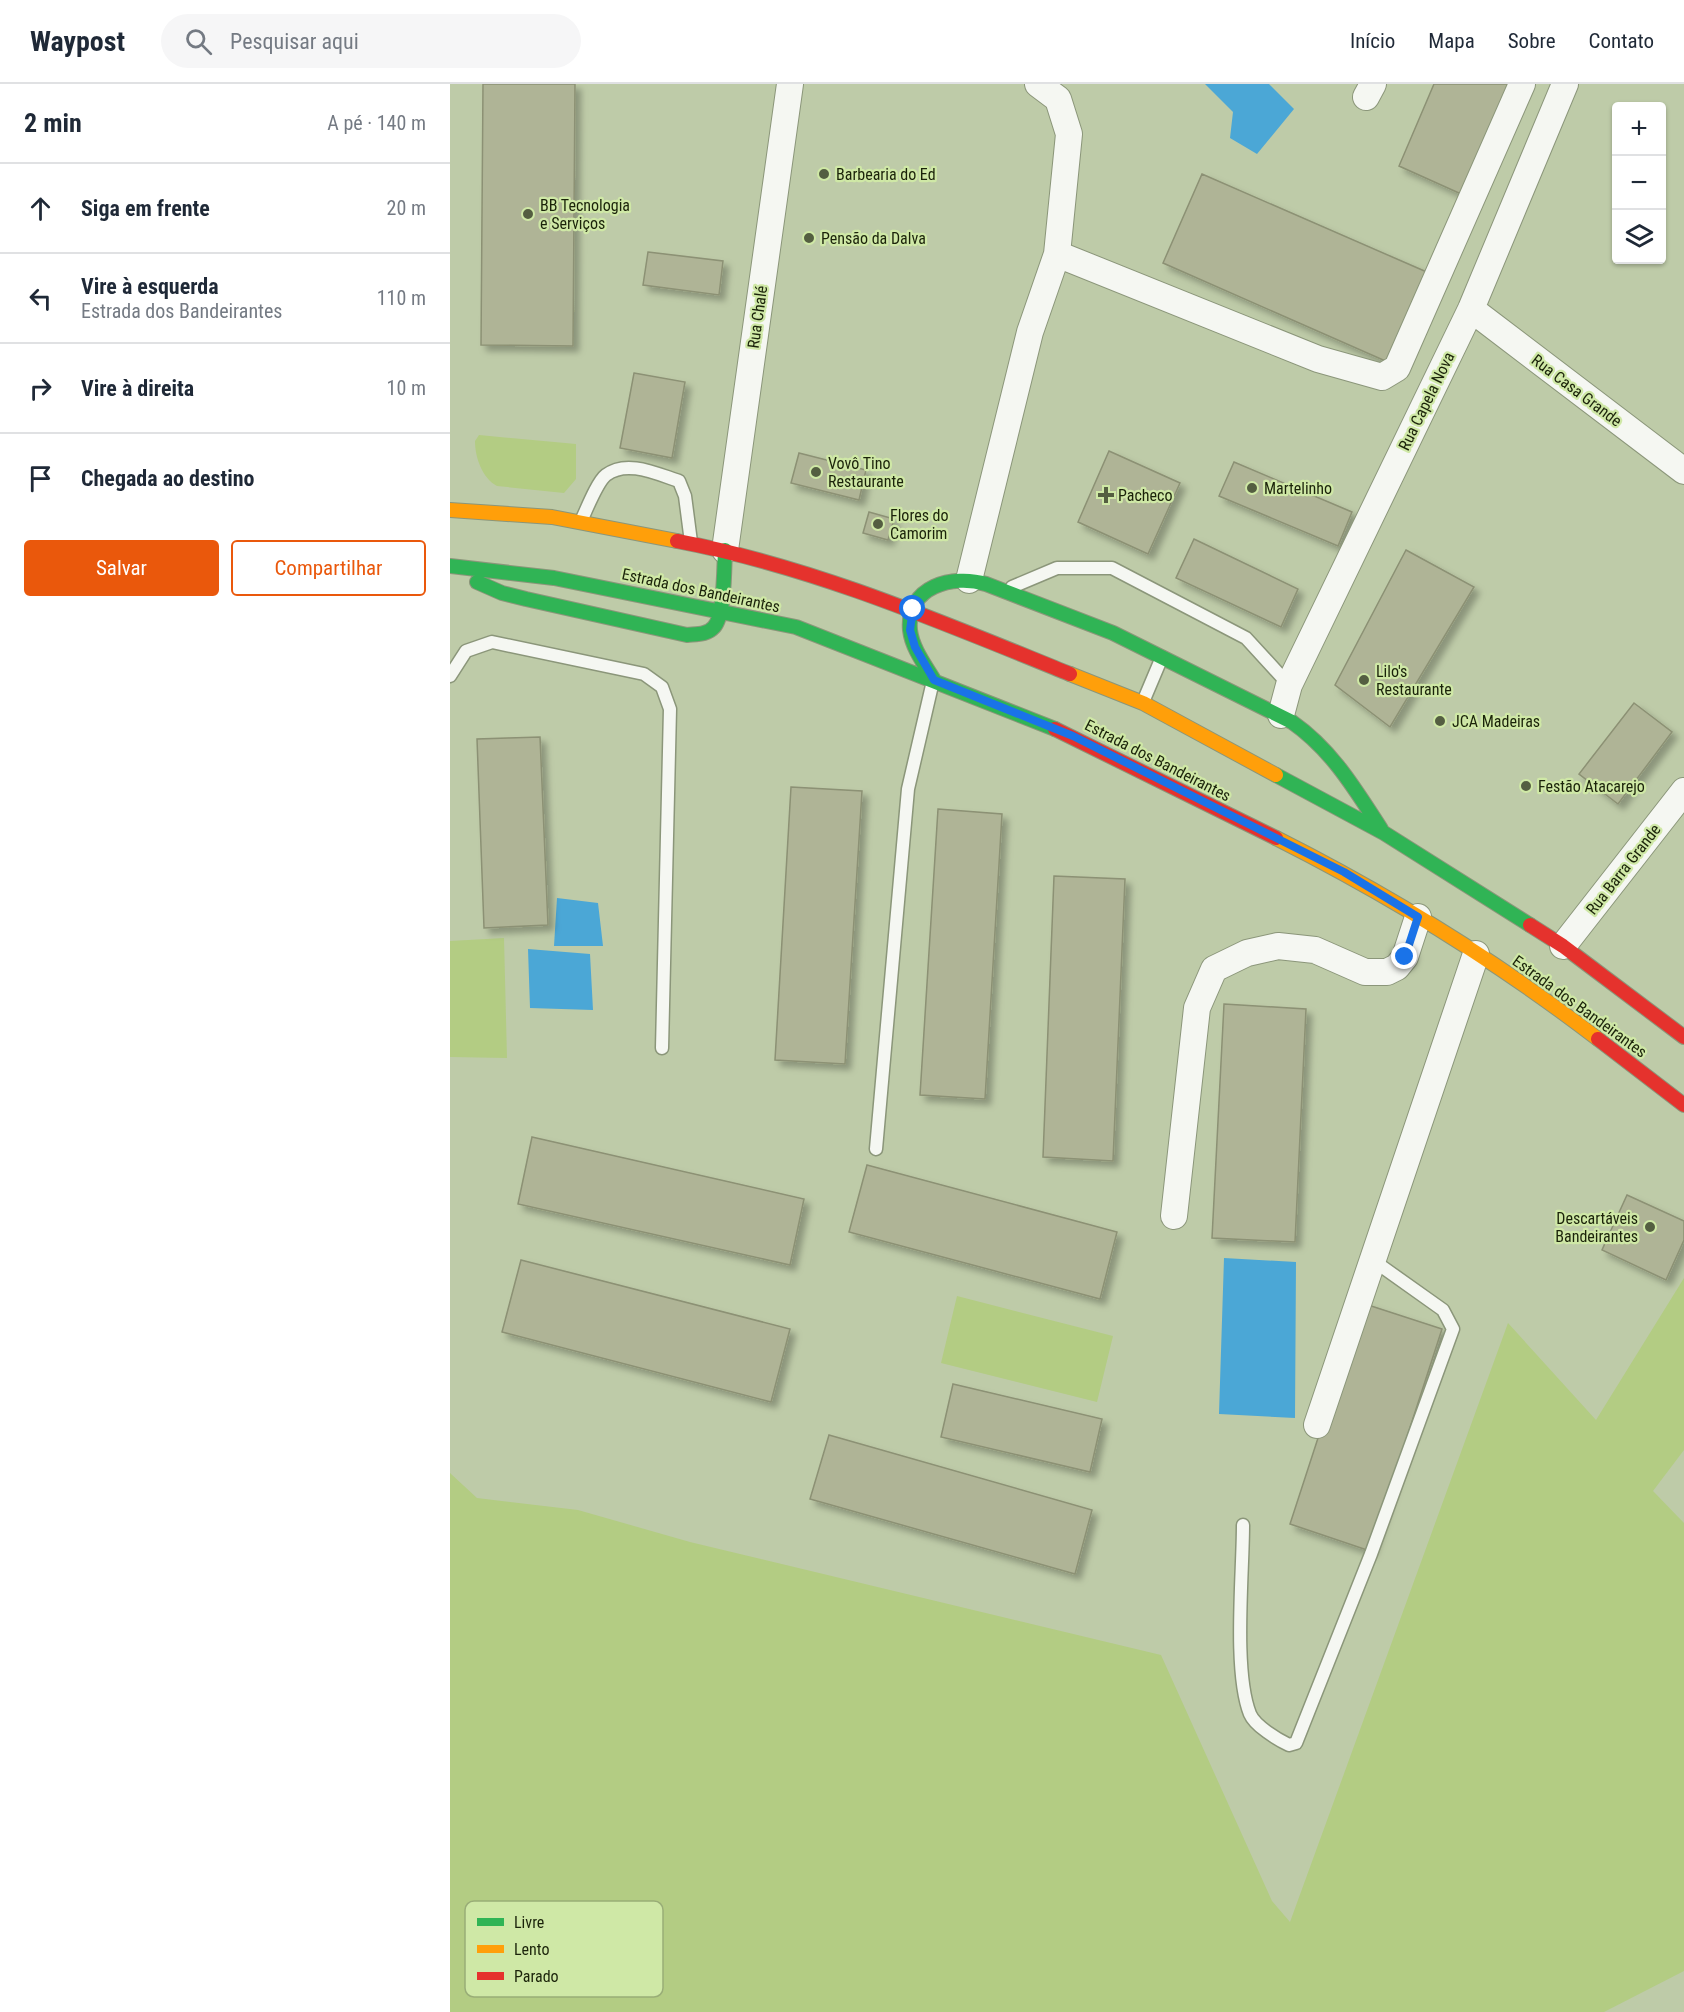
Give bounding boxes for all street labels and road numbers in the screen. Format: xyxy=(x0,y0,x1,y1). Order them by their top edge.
street label: Rua Chalé xyxy=(744,284,771,350)
street label: Rua Capela Nova xyxy=(1394,349,1458,453)
street label: Rua Casa Grande xyxy=(1528,350,1625,430)
street label: Estrada dos Bandeirantes xyxy=(620,564,782,617)
street label: Estrada dos Bandeirantes xyxy=(1082,715,1234,805)
street label: Rua Barra Grande xyxy=(1582,820,1665,918)
street label: Estrada dos Bandeirantes xyxy=(1509,951,1650,1061)

